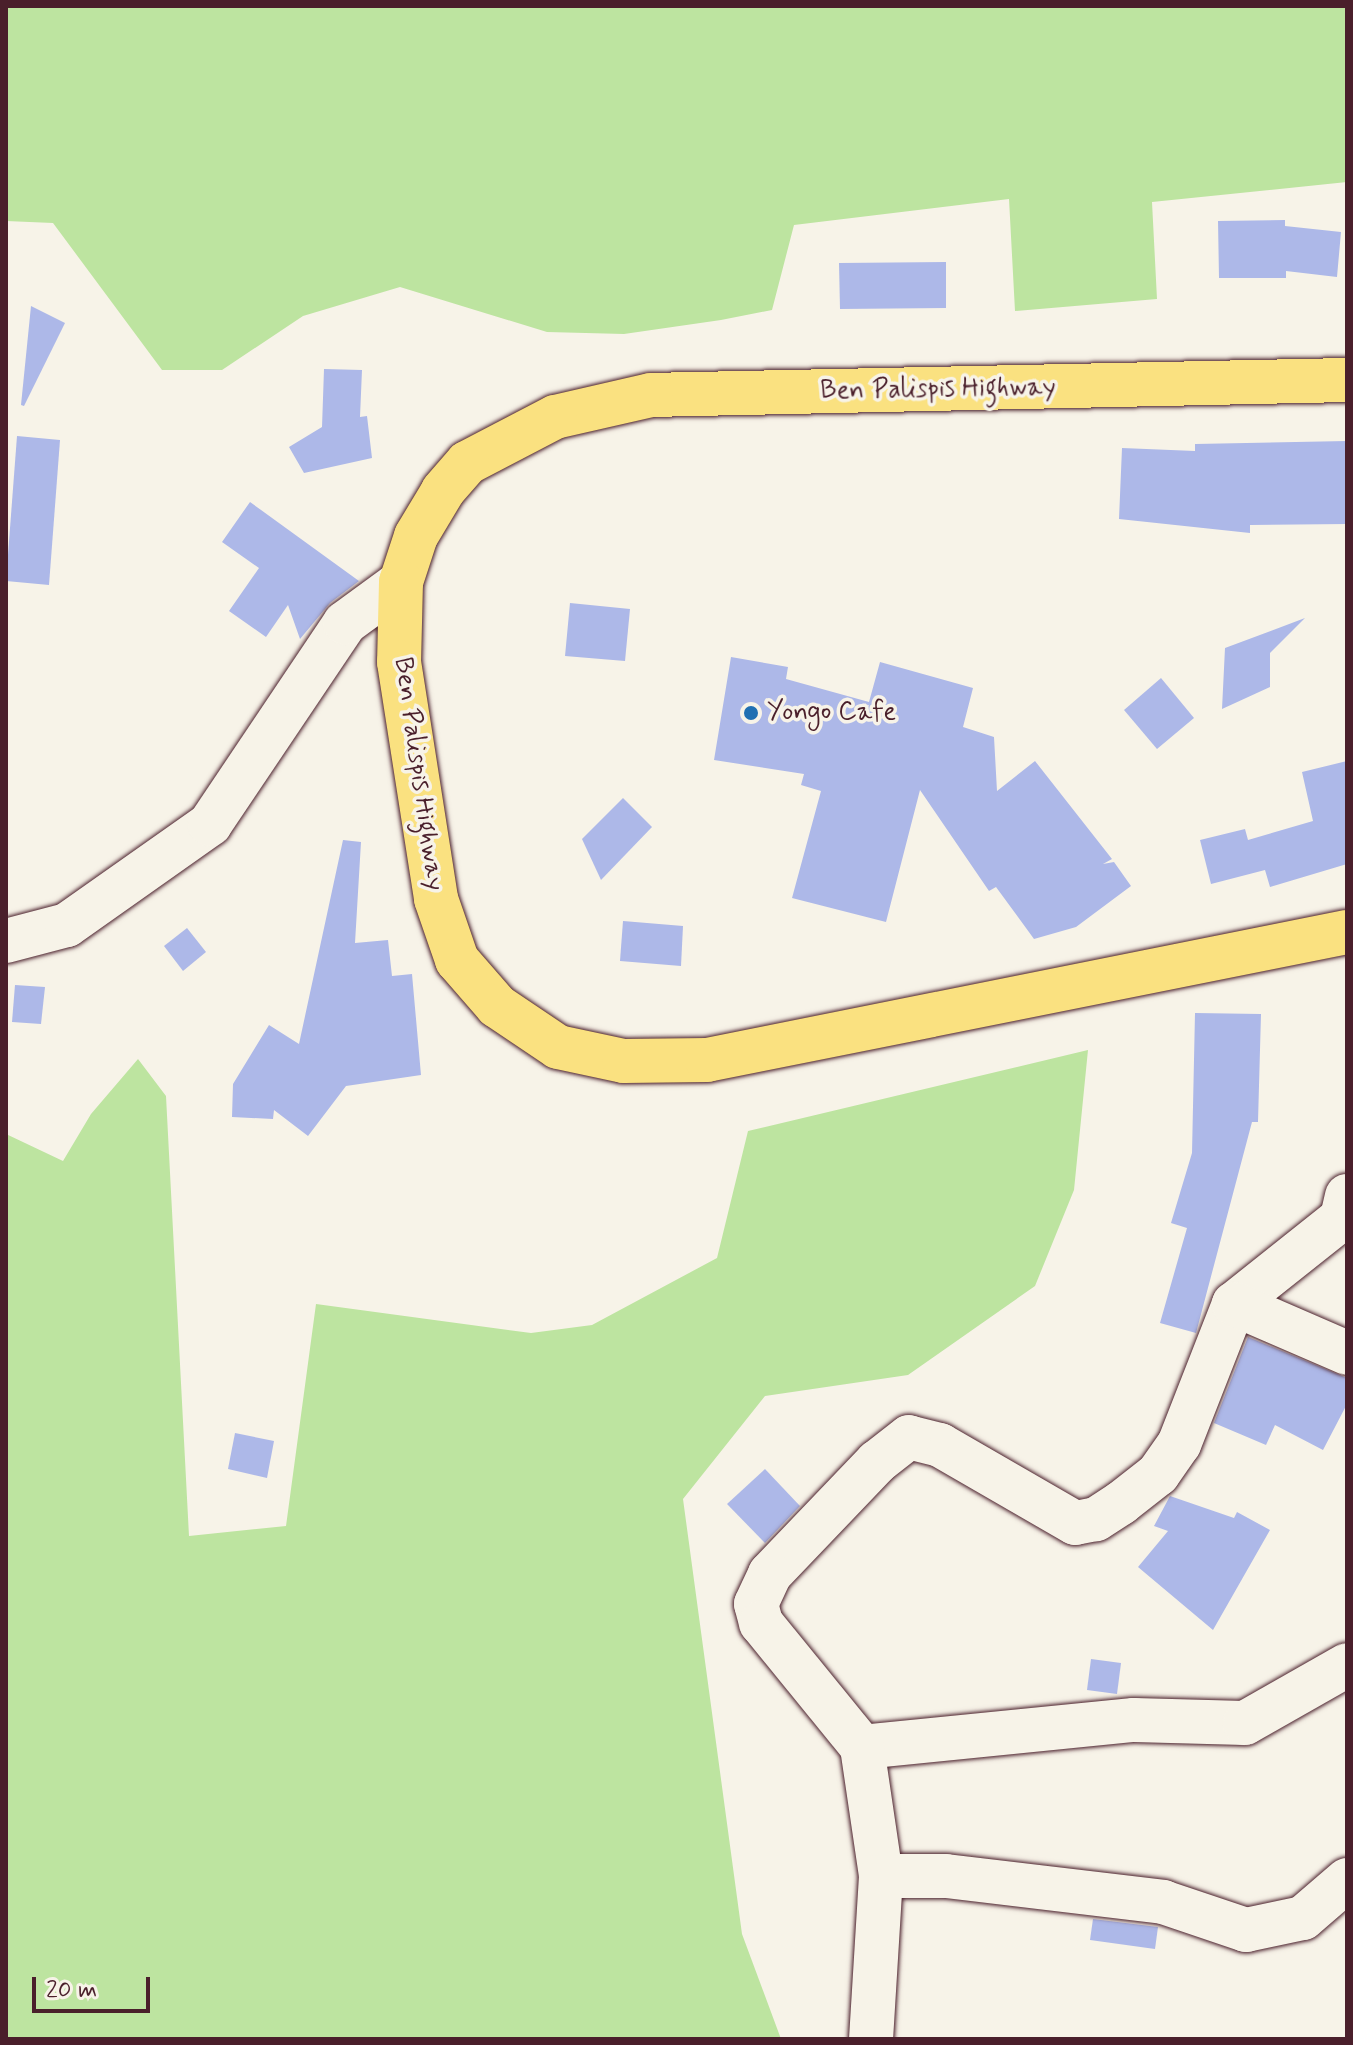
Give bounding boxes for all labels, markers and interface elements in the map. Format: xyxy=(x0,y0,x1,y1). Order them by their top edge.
street label: Ben Palispis Highway xyxy=(822,372,1054,408)
street label: Ben Palispis Highway xyxy=(386,658,450,890)
place label: Yongo Cafe xyxy=(767,697,893,729)
marker: Yongo Cafe xyxy=(742,704,760,722)
scale bar xyxy=(36,1961,154,2011)
text: 20 m xyxy=(46,1975,97,2006)

